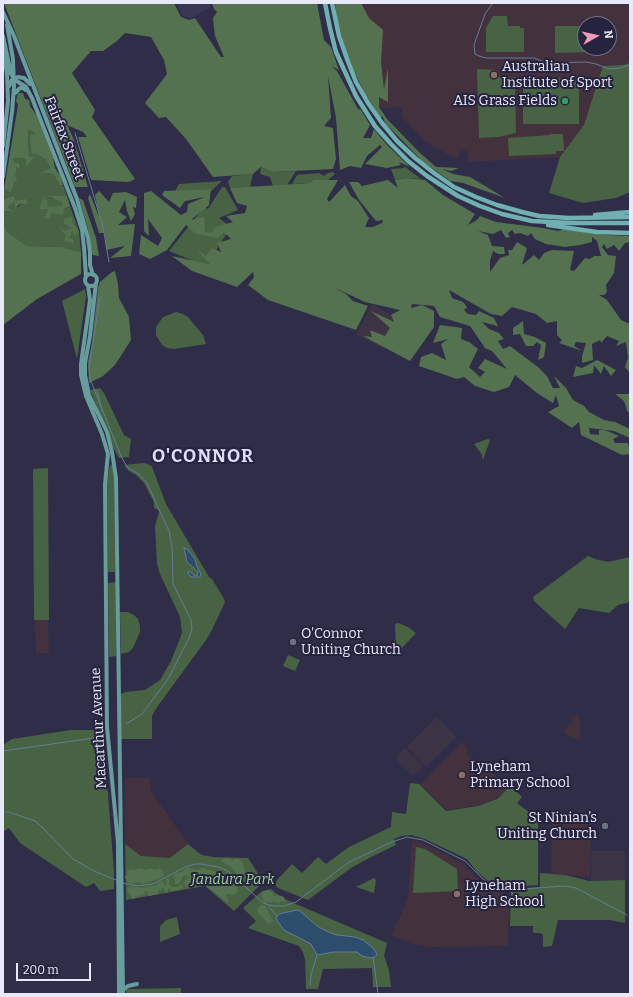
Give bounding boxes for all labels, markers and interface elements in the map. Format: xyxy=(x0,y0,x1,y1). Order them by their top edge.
north arrow xyxy=(577,16,617,56)
text: N xyxy=(601,29,615,40)
place label: Australian Institute of Sport xyxy=(502,59,612,92)
marker: Australian Institute of Sport xyxy=(489,70,499,80)
place label: AIS Grass Fields xyxy=(453,93,557,109)
street label: Fairfax Street xyxy=(40,94,88,182)
marker: AIS Grass Fields xyxy=(560,96,570,106)
district label: O'CONNOR xyxy=(152,446,254,468)
place label: O'Connor Uniting Church xyxy=(301,626,401,658)
marker: O'Connor Uniting Church xyxy=(288,637,298,647)
street label: Macarthur Avenue xyxy=(87,667,111,789)
place label: Lyneham Primary School xyxy=(470,759,570,792)
marker: Lyneham Primary School xyxy=(457,770,467,780)
place label: St Ninian’s Uniting Church xyxy=(497,810,597,842)
marker: St Ninian’s Uniting Church xyxy=(600,821,610,831)
park label: Jandura Park xyxy=(191,872,275,888)
place label: Lyneham High School xyxy=(465,878,543,910)
marker: Lyneham High School xyxy=(452,889,462,899)
scale bar xyxy=(18,955,93,981)
text: 200 m xyxy=(23,963,59,977)

